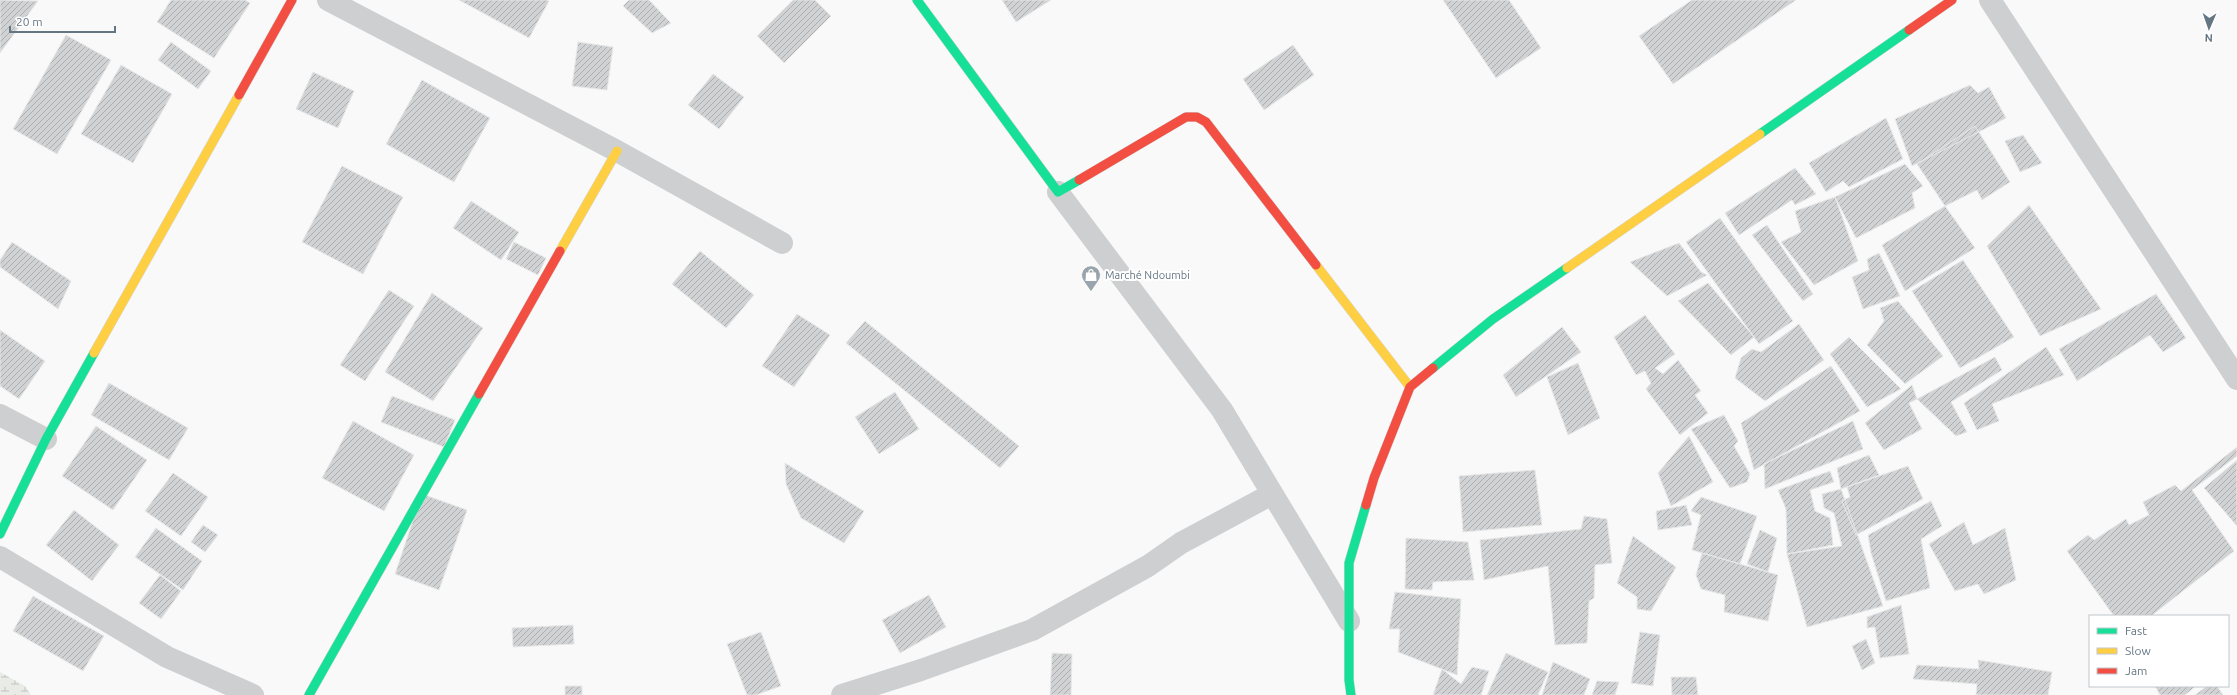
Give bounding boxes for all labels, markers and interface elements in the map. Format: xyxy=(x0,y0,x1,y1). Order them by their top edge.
scale bar xyxy=(10,8,115,34)
north arrow xyxy=(2189,8,2229,48)
text: 20 m xyxy=(16,15,43,28)
text: N xyxy=(2204,32,2213,44)
shop icon: Marché Ndoumbi xyxy=(1080,264,1102,292)
place label: Marché Ndoumbi xyxy=(1105,269,1190,281)
legend xyxy=(2089,615,2229,687)
text: Fast xyxy=(2125,624,2147,637)
text: Slow xyxy=(2125,644,2151,657)
text: Jam xyxy=(2125,664,2147,677)

